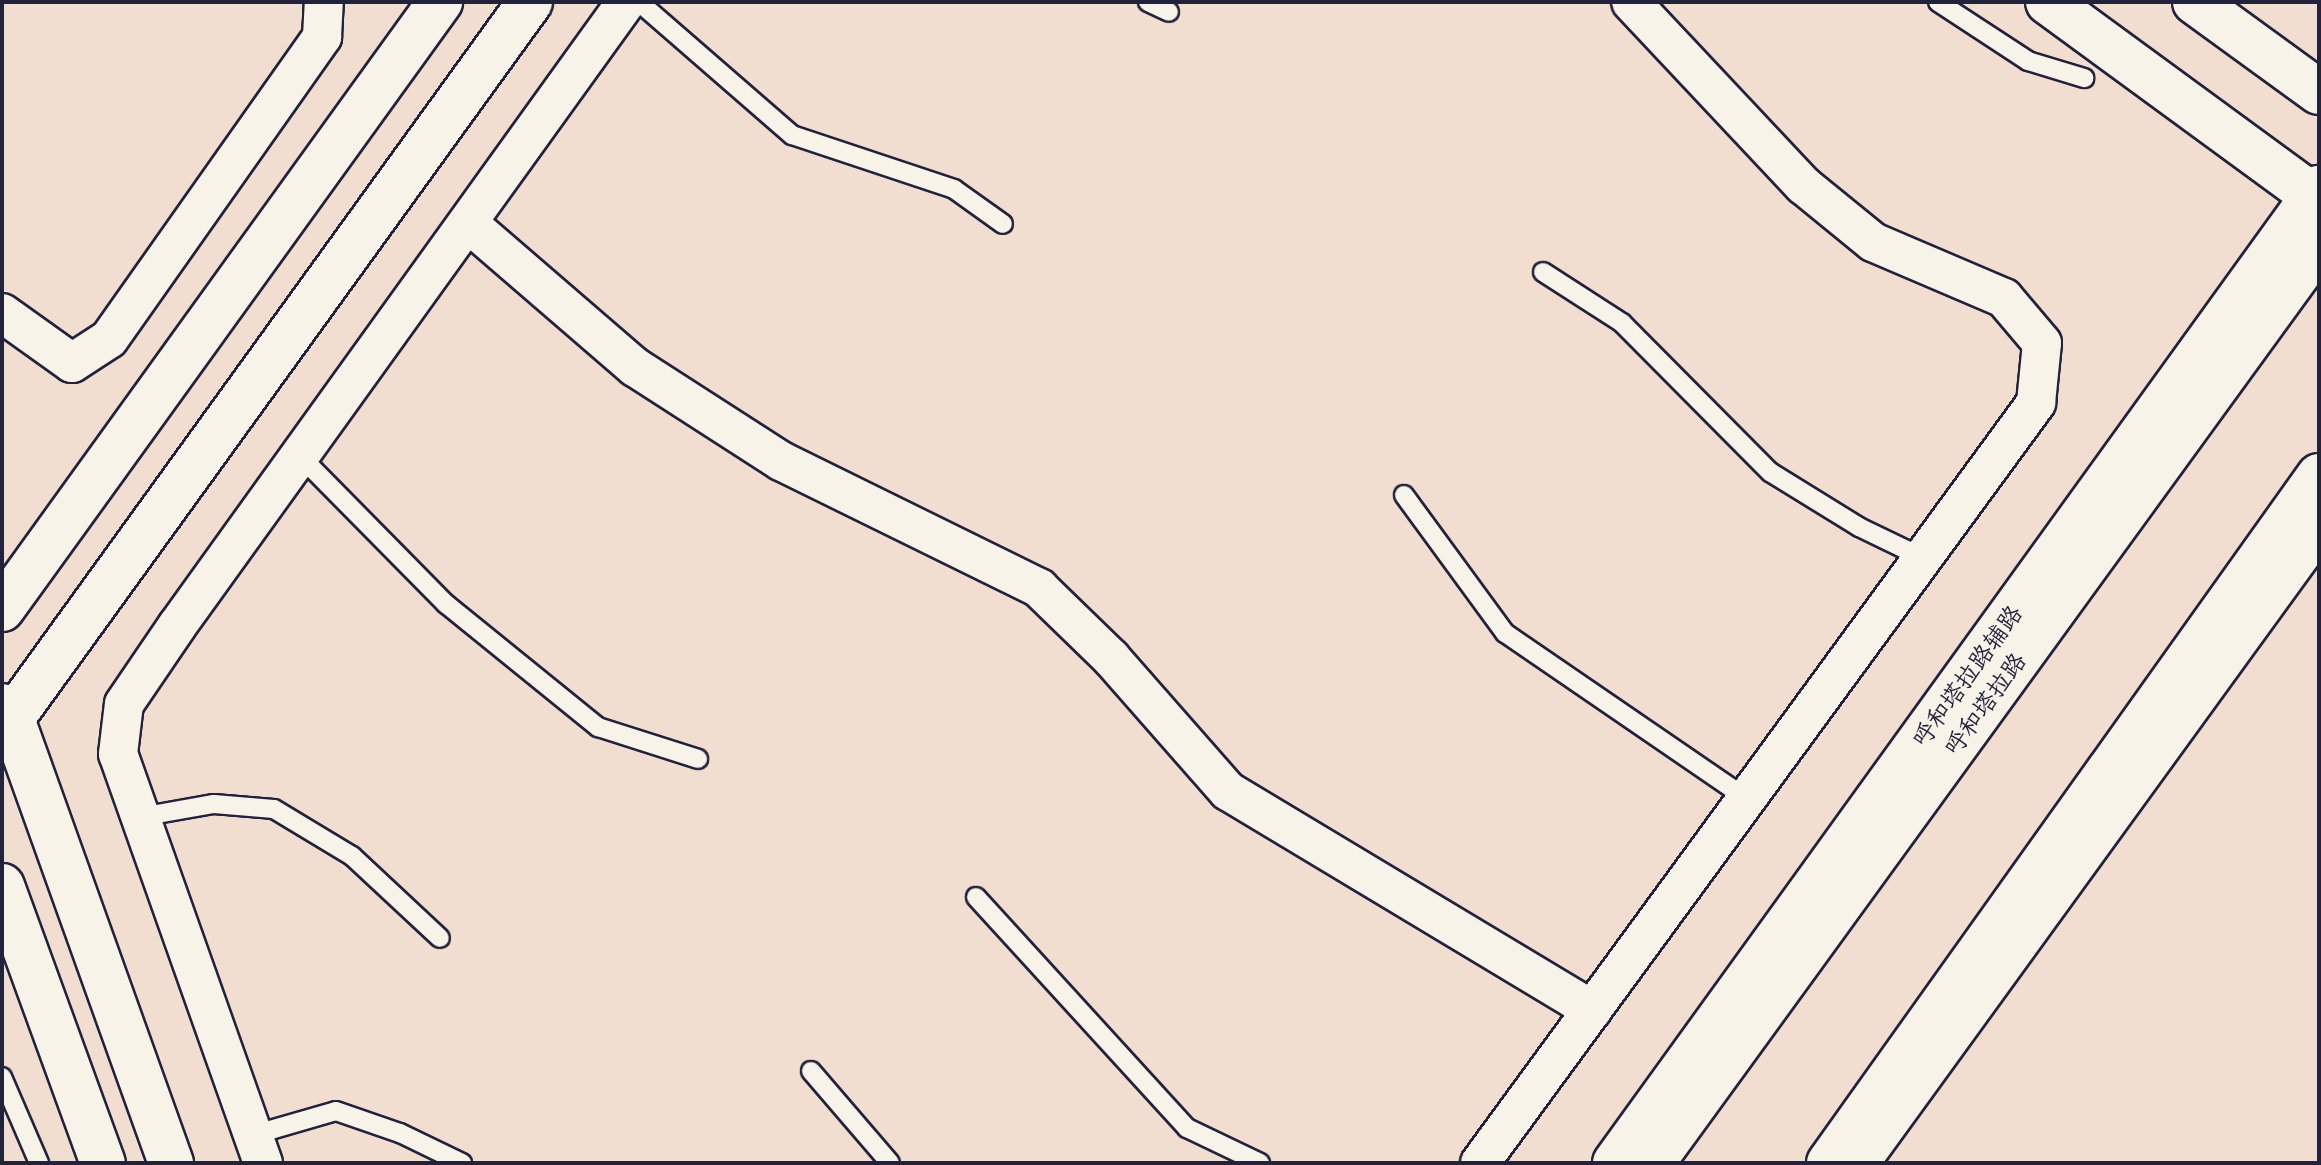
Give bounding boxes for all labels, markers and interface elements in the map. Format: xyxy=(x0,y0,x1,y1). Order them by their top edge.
street label: 呼和塔拉路辅路 xyxy=(1906,600,2028,752)
street label: 呼和塔拉路 xyxy=(1938,647,2032,761)

